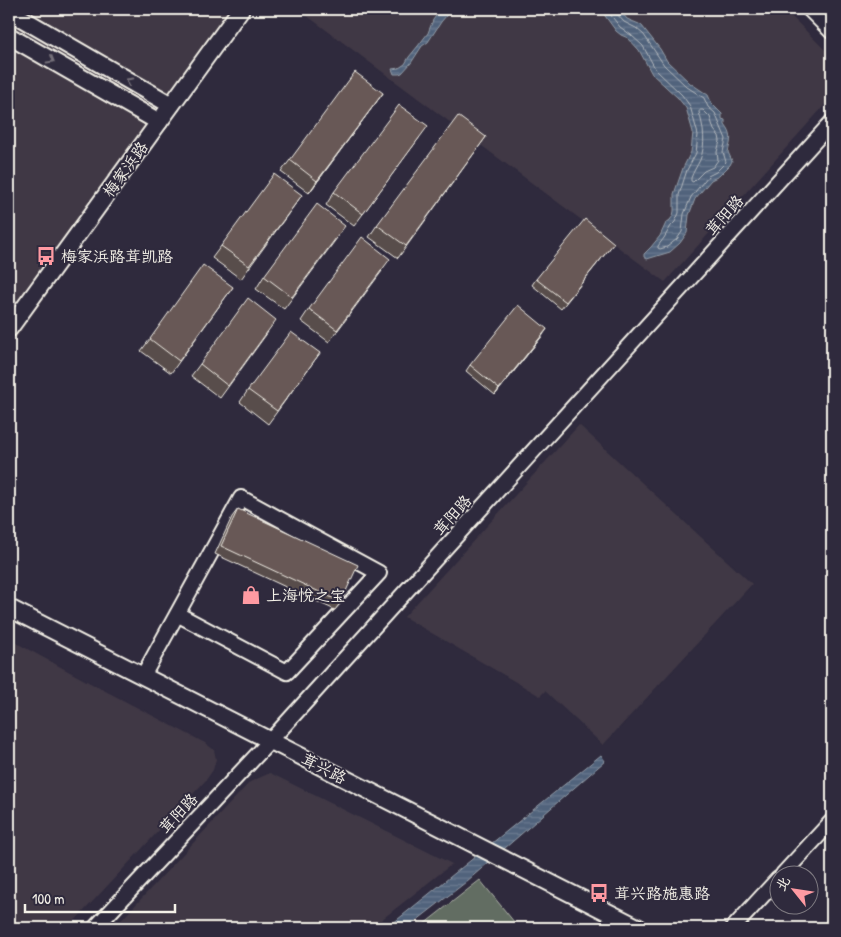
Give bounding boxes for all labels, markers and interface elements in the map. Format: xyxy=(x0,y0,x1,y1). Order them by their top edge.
one-way arrow xyxy=(46,54,55,64)
one-way arrow xyxy=(125,77,134,87)
street label: 梅家浜路 xyxy=(97,137,153,201)
street label: 茸阳路 xyxy=(700,190,748,240)
bus stop icon: 梅家浜路茸凯路 xyxy=(35,245,57,267)
place label: 梅家浜路茸凯路 xyxy=(61,245,173,267)
street label: 茸阳路 xyxy=(428,490,476,540)
shop icon: 上海悦之宝 xyxy=(240,584,262,606)
place label: 上海悦之宝 xyxy=(266,584,346,606)
street label: 茸兴路 xyxy=(298,747,350,789)
street label: 茸阳路 xyxy=(154,788,202,838)
north arrow xyxy=(768,864,818,914)
text: 北 xyxy=(771,872,794,894)
scale bar xyxy=(25,882,175,914)
bus stop icon: 茸兴路施惠路 xyxy=(588,882,610,904)
place label: 茸兴路施惠路 xyxy=(614,882,710,904)
text: 100 m xyxy=(32,888,65,909)

